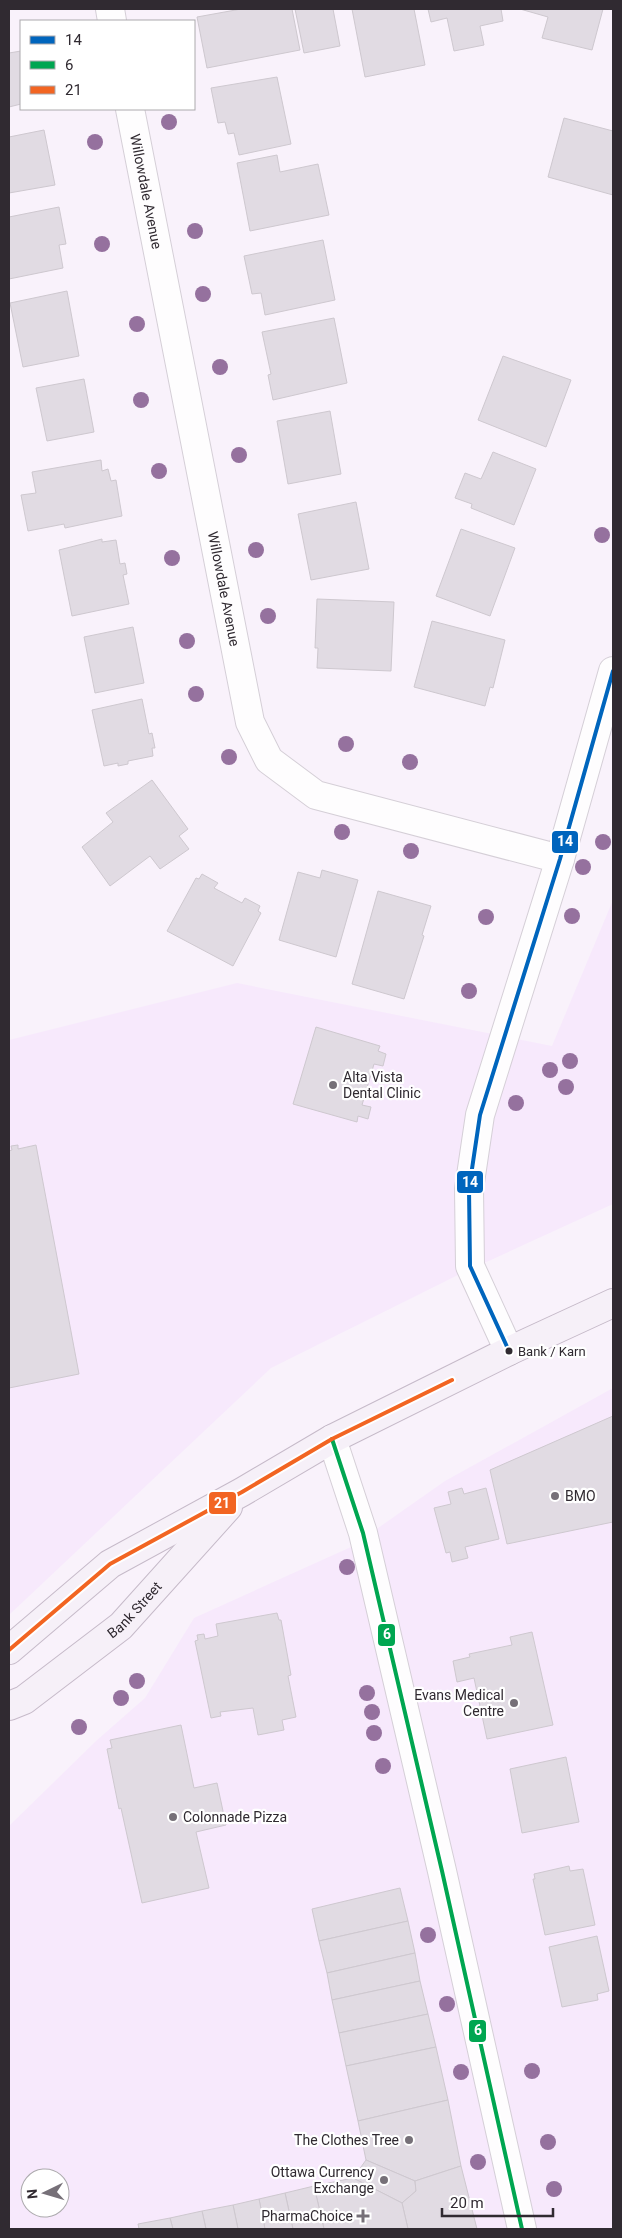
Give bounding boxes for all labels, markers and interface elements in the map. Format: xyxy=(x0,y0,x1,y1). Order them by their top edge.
legend xyxy=(20,20,195,110)
text: 14 xyxy=(65,31,82,49)
text: 6 xyxy=(65,56,73,74)
text: 21 xyxy=(65,81,82,99)
street label: Willowdale Avenue xyxy=(127,133,165,250)
street label: Willowdale Avenue xyxy=(205,530,243,648)
line badge: 14 xyxy=(551,830,579,854)
text: 14 xyxy=(557,833,573,849)
place label: Alta Vista Dental Clinic xyxy=(343,1069,421,1101)
marker: Alta Vista Dental Clinic xyxy=(327,1079,339,1091)
line badge: 14 xyxy=(456,1170,484,1194)
text: 14 xyxy=(462,1174,478,1190)
place label: Bank / Karn xyxy=(518,1344,586,1359)
marker: Bank / Karn xyxy=(504,1346,514,1356)
place label: BMO xyxy=(565,1488,596,1504)
marker: BMO xyxy=(549,1490,561,1502)
line badge: 21 xyxy=(208,1491,237,1515)
text: 21 xyxy=(214,1495,230,1511)
street label: Bank Street xyxy=(104,1578,165,1641)
line badge: 6 xyxy=(377,1623,396,1647)
text: 6 xyxy=(383,1626,391,1642)
place label: Evans Medical Centre xyxy=(414,1687,504,1719)
marker: Evans Medical Centre xyxy=(508,1697,520,1709)
place label: Colonnade Pizza xyxy=(183,1809,287,1825)
marker: Colonnade Pizza xyxy=(167,1811,179,1823)
line badge: 6 xyxy=(468,2019,487,2043)
text: 6 xyxy=(474,2022,482,2038)
place label: The Clothes Tree xyxy=(294,2132,399,2148)
marker: The Clothes Tree xyxy=(403,2134,415,2146)
place label: Ottawa Currency Exchange xyxy=(271,2164,374,2196)
north arrow xyxy=(20,2168,70,2218)
marker: Ottawa Currency Exchange xyxy=(378,2174,390,2186)
scale bar xyxy=(442,2186,553,2218)
text: N xyxy=(24,2189,40,2200)
text: 20 m xyxy=(450,2194,484,2212)
place label: PharmaChoice xyxy=(261,2208,353,2224)
marker: PharmaChoice xyxy=(357,2210,369,2222)

